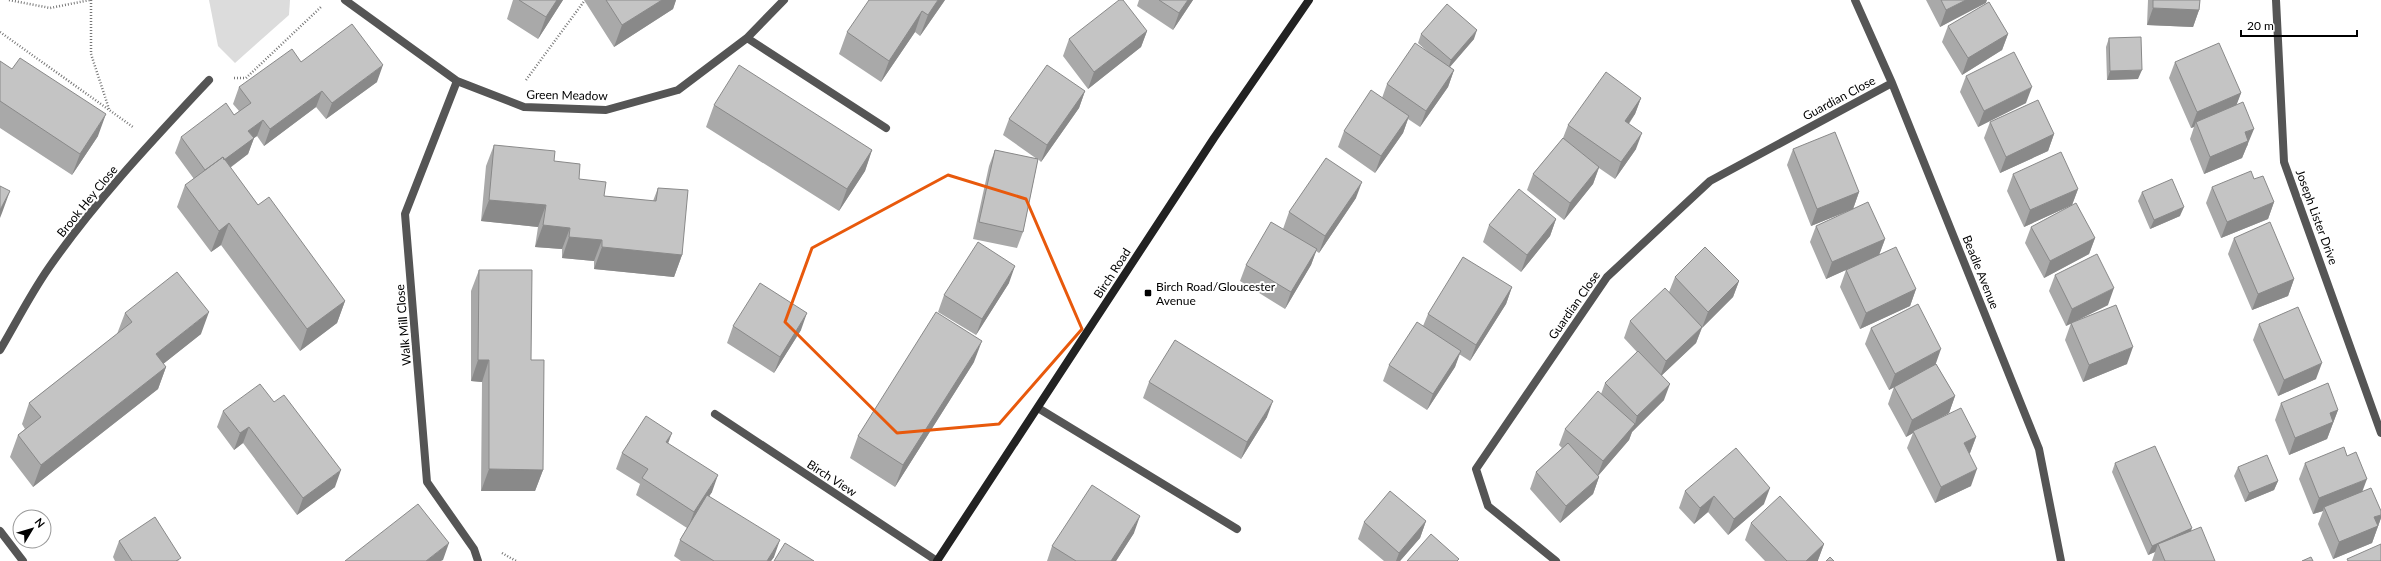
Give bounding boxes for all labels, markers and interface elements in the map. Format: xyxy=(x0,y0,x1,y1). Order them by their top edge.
scale bar xyxy=(2241,12,2357,38)
text: 20 m xyxy=(2247,18,2274,33)
street label: Guardian Close xyxy=(1800,73,1878,123)
street label: Green Meadow xyxy=(526,87,608,103)
street label: Brook Hey Close xyxy=(54,162,120,240)
street label: Joseph Lister Drive xyxy=(2293,167,2341,267)
street label: Beadle Avenue xyxy=(1959,233,2003,311)
street label: Birch Road xyxy=(1090,245,1134,301)
street label: Guardian Close xyxy=(1545,268,1603,342)
place label: Birch Road/Gloucester Avenue xyxy=(1156,279,1276,308)
street label: Walk Mill Close xyxy=(392,284,414,366)
marker: Birch Road/Gloucester Avenue xyxy=(1143,288,1153,298)
street label: Birch View xyxy=(804,456,860,500)
north arrow xyxy=(12,509,52,549)
text: N xyxy=(33,515,48,530)

